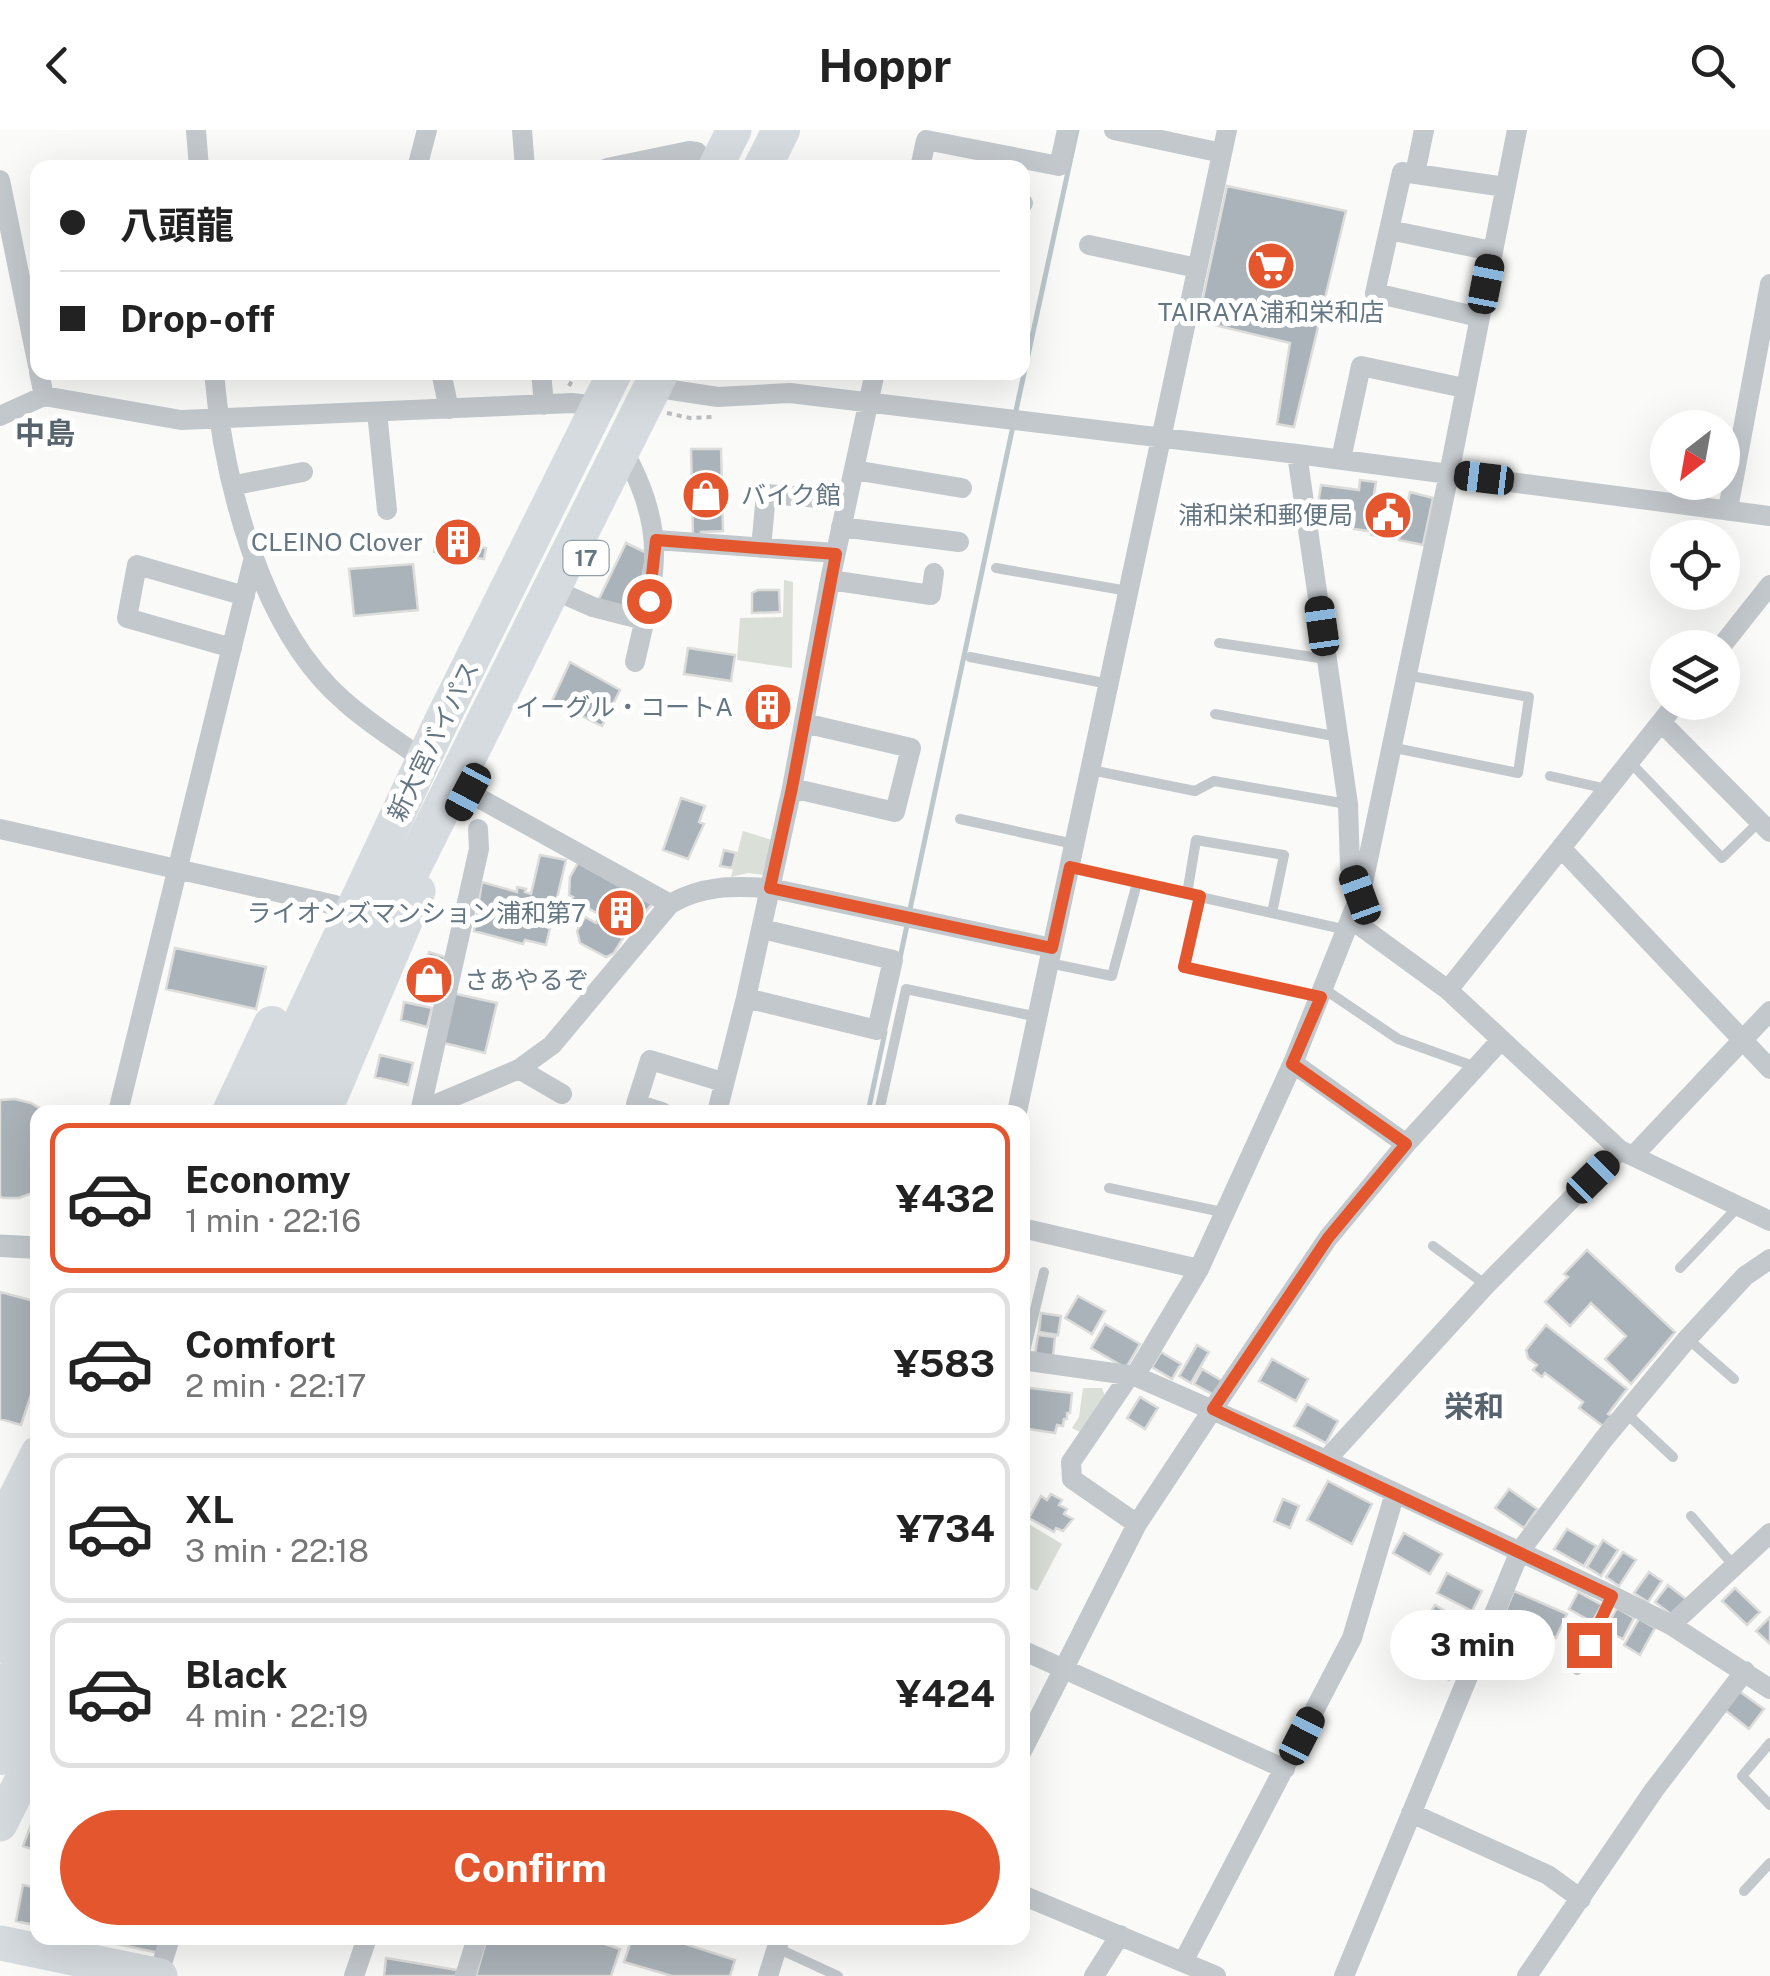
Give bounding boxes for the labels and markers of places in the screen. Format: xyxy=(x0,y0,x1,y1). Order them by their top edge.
supermarket icon: TAIRAYA浦和栄和店 xyxy=(1245,240,1297,292)
place label: TAIRAYA浦和栄和店 xyxy=(1158,297,1384,327)
shop icon: バイク館 xyxy=(680,469,732,521)
place label: バイク館 xyxy=(741,480,841,510)
public building icon: 浦和栄和郵便局 xyxy=(1362,489,1414,541)
place label: 浦和栄和郵便局 xyxy=(1178,500,1353,530)
building icon: CLEINO Clover xyxy=(432,516,484,568)
place label: CLEINO Clover xyxy=(251,527,423,557)
building icon: イーグル・コートA xyxy=(742,681,794,733)
place label: イーグル・コートA xyxy=(515,692,733,722)
building icon: ライオンズマンション浦和第7 xyxy=(595,887,647,939)
place label: ライオンズマンション浦和第7 xyxy=(246,898,586,928)
shop icon: さあやるぞ xyxy=(403,954,455,1006)
place label: さあやるぞ xyxy=(464,965,589,995)

